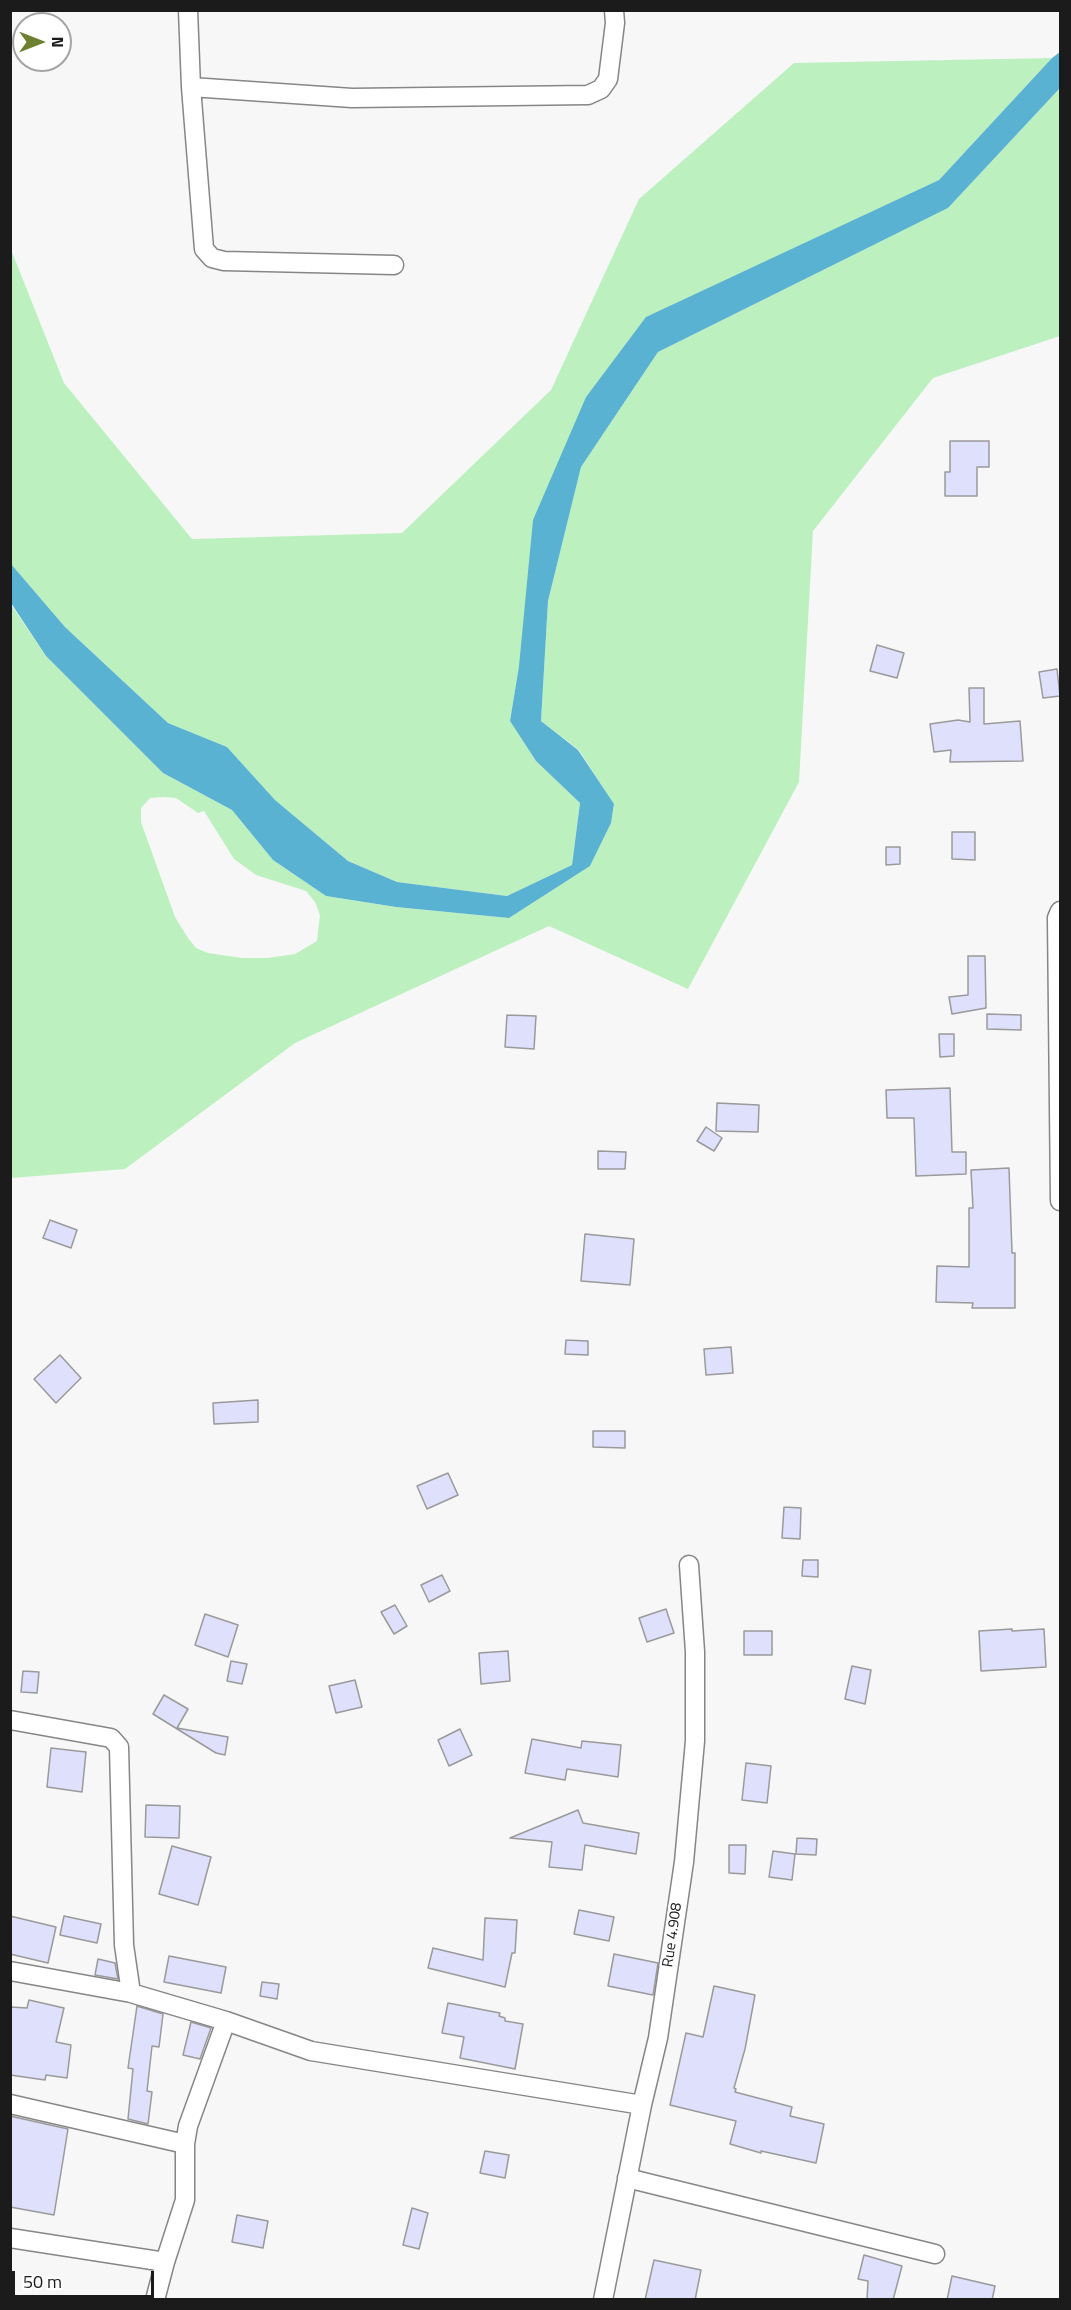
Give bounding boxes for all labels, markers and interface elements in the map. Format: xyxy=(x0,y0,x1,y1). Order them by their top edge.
north arrow xyxy=(12,12,72,72)
text: N xyxy=(46,36,70,48)
street label: Rue 4.908 xyxy=(660,1902,686,1968)
scale bar xyxy=(15,2259,158,2297)
text: 50 m xyxy=(23,2268,62,2295)

